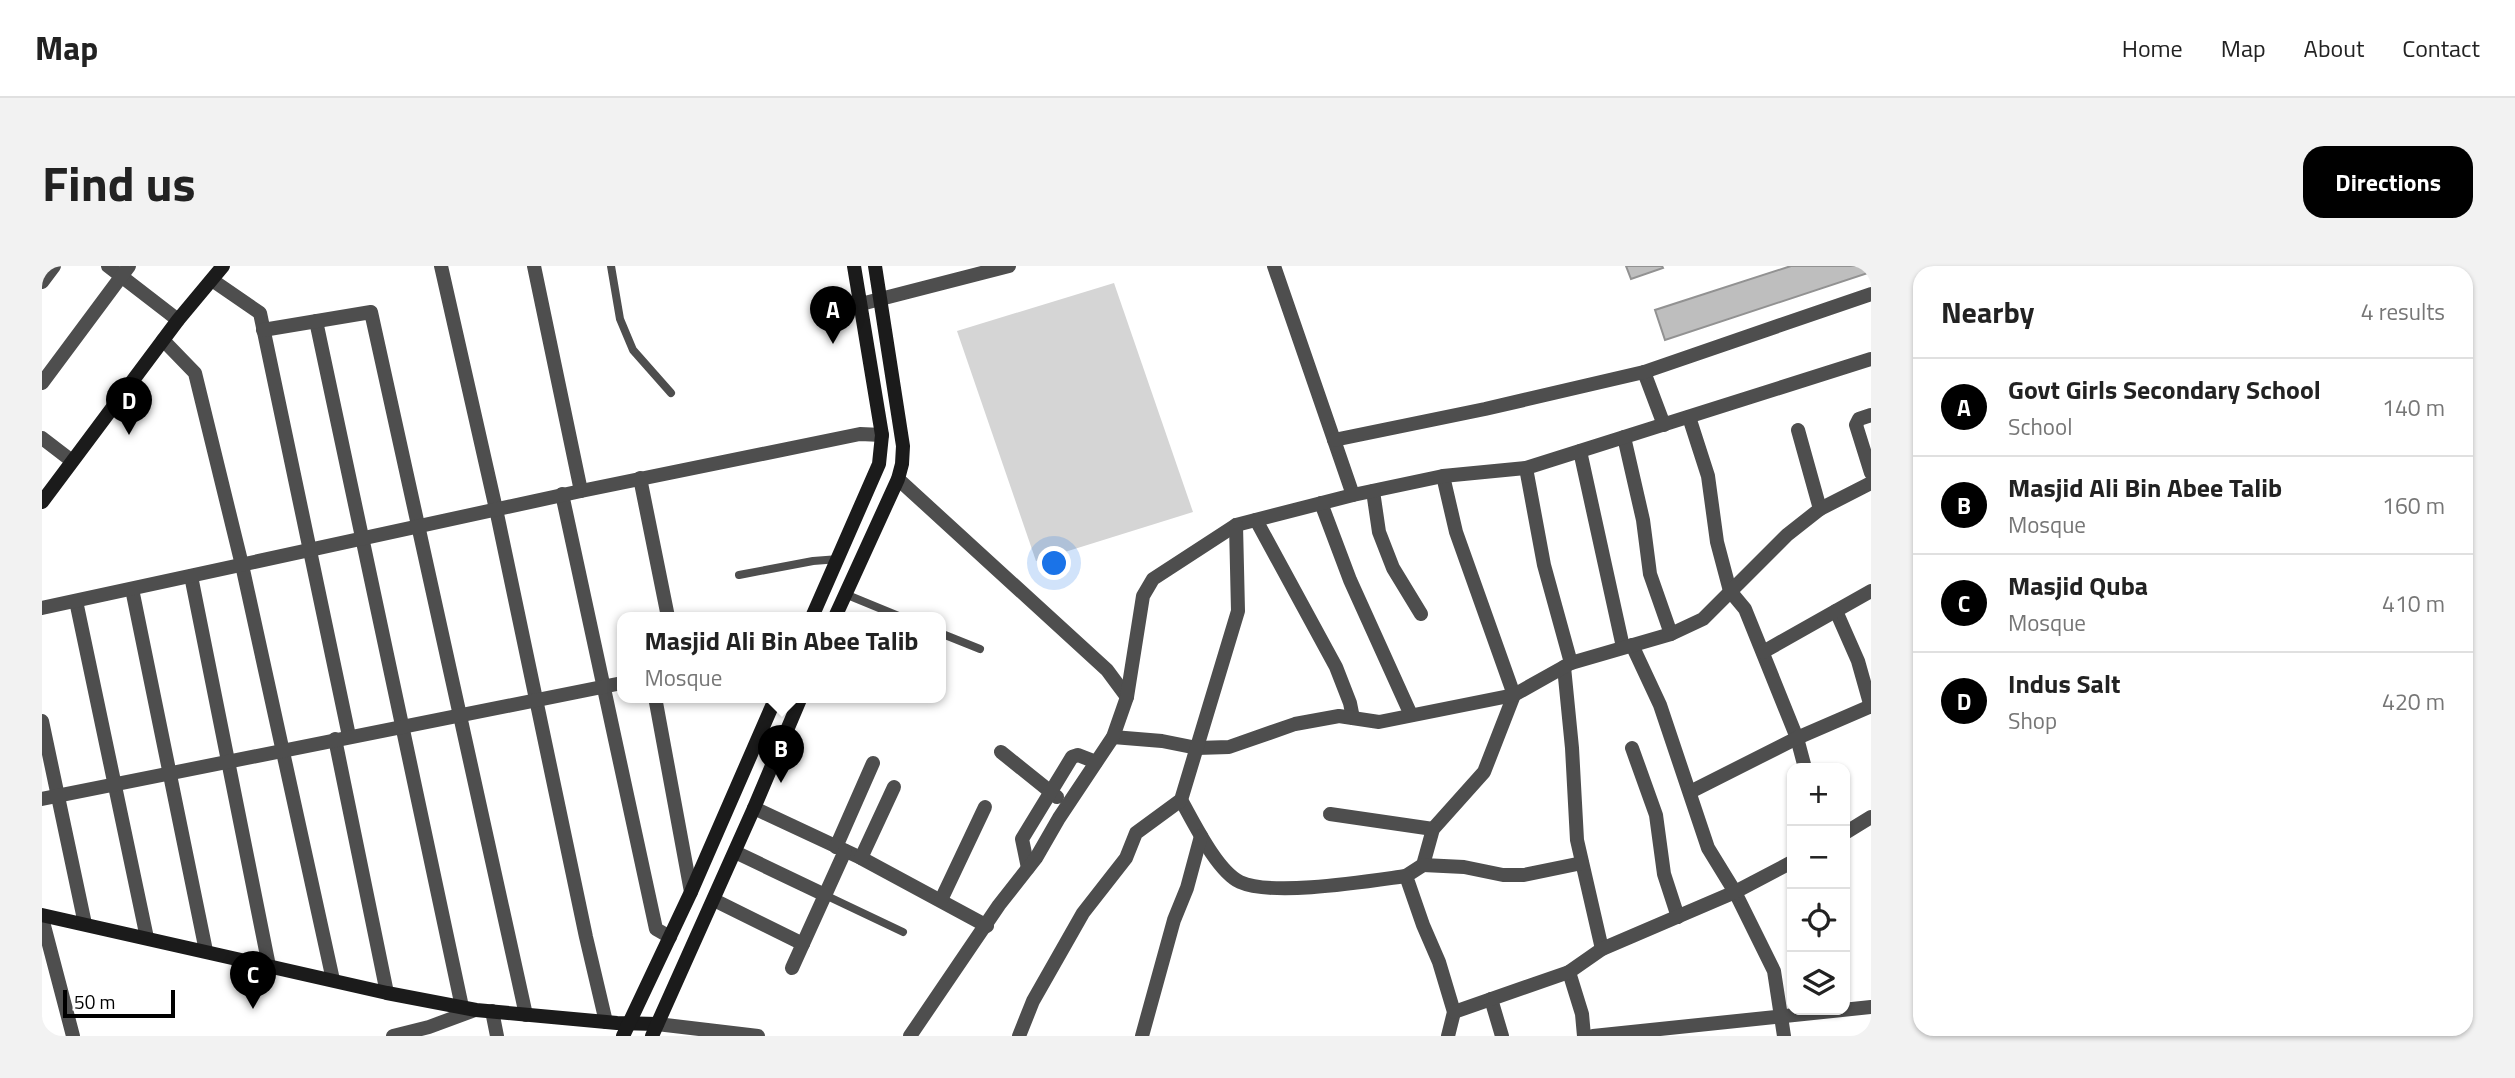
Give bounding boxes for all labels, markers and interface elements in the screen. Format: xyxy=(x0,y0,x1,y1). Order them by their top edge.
text: Map xyxy=(35,23,98,73)
text: Home xyxy=(2122,30,2183,66)
text: Map xyxy=(2221,30,2266,66)
text: About xyxy=(2304,30,2364,66)
text: Contact xyxy=(2402,30,2480,66)
text: Find us xyxy=(42,145,196,220)
button: Directions xyxy=(2303,146,2473,218)
pin: A xyxy=(810,286,856,344)
text: Nearby xyxy=(1941,289,2034,335)
text: 4 results xyxy=(2361,294,2445,329)
text: Govt Girls Secondary School xyxy=(2008,370,2321,409)
pin: D xyxy=(106,377,152,435)
text: A xyxy=(1957,390,1971,425)
text: 140 m xyxy=(2382,390,2445,425)
text: School xyxy=(2008,409,2072,444)
text: Masjid Ali Bin Abee Talib xyxy=(2008,468,2282,507)
text: B xyxy=(1957,488,1971,523)
text: 160 m xyxy=(2382,488,2445,523)
text: Mosque xyxy=(2008,507,2086,542)
your location xyxy=(1037,546,1071,580)
text: Masjid Quba xyxy=(2008,566,2148,605)
text: C xyxy=(1958,586,1970,621)
text: 410 m xyxy=(2382,586,2445,621)
text: Mosque xyxy=(2008,605,2086,640)
popup xyxy=(617,612,946,703)
text: Masjid Ali Bin Abee Talib xyxy=(644,621,919,660)
text: Mosque xyxy=(644,660,722,695)
text: Indus Salt xyxy=(2008,664,2120,703)
text: D xyxy=(1957,684,1971,719)
text: 420 m xyxy=(2382,684,2445,719)
text: Shop xyxy=(2008,703,2057,738)
pin: B xyxy=(758,725,804,783)
map controls xyxy=(1787,763,1850,1015)
button: + xyxy=(1787,763,1850,826)
button: − xyxy=(1787,826,1850,889)
button: locate xyxy=(1787,889,1850,952)
pin: C xyxy=(230,951,276,1009)
button: layers xyxy=(1787,952,1850,1015)
scale bar xyxy=(63,987,175,1019)
text: 50 m xyxy=(74,987,115,1016)

